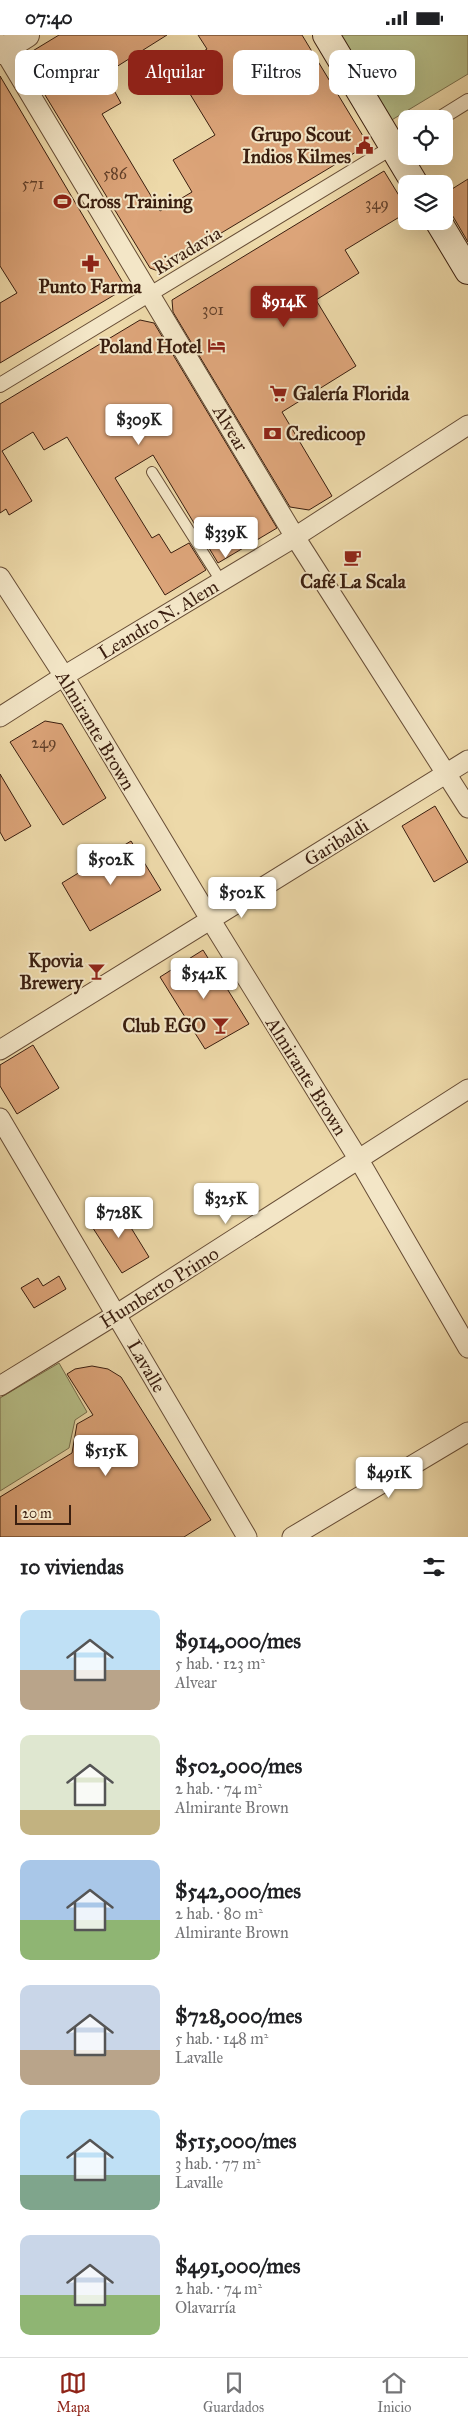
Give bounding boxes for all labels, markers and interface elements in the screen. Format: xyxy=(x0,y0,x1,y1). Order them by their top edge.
text: 07:40 xyxy=(25,6,73,29)
chip: Comprar xyxy=(15,50,118,95)
chip: Alquilar xyxy=(128,50,223,95)
chip: Filtros xyxy=(233,50,319,95)
chip: Nuevo xyxy=(329,50,415,95)
map controls xyxy=(398,110,453,230)
button: locate xyxy=(398,110,453,165)
place label: Grupo Scout Indios Kilmes xyxy=(243,123,351,168)
public building icon: Grupo Scout Indios Kilmes xyxy=(355,135,375,155)
house number: 586 xyxy=(103,164,128,183)
house number: 571 xyxy=(22,174,44,193)
button: layers xyxy=(398,175,453,230)
place label: Cross Training xyxy=(77,190,193,214)
sports icon: Cross Training xyxy=(53,191,73,211)
house number: 349 xyxy=(365,194,389,213)
street label: Rivadavia xyxy=(149,221,226,280)
pharmacy icon: Punto Farma xyxy=(80,253,100,273)
place label: Punto Farma xyxy=(39,275,142,298)
pin: $914K xyxy=(249,285,319,328)
text: $914K xyxy=(262,292,306,311)
house number: 301 xyxy=(202,300,224,319)
place label: Poland Hotel xyxy=(99,335,203,358)
hotel icon: Poland Hotel xyxy=(206,336,226,356)
place label: Galería Florida xyxy=(293,382,410,405)
supermarket icon: Galería Florida xyxy=(269,383,289,403)
street label: Alvear xyxy=(207,400,254,456)
pin: $309K xyxy=(104,403,174,446)
text: $309K xyxy=(116,410,162,429)
place label: Credicoop xyxy=(286,422,366,446)
bank icon: Credicoop xyxy=(262,423,282,443)
pin: $339K xyxy=(191,517,261,559)
text: $339K xyxy=(205,523,247,542)
cafe icon: Café La Scala xyxy=(343,548,363,568)
place label: Café La Scala xyxy=(300,570,407,593)
street label: Leandro N. Alem xyxy=(94,575,223,664)
street label: Almirante Brown xyxy=(50,666,140,794)
house number: 249 xyxy=(31,733,57,752)
street label: Garibaldi xyxy=(300,814,373,871)
pin: $502K xyxy=(76,843,146,886)
text: $502K xyxy=(88,850,134,869)
pin: $502K xyxy=(207,877,277,919)
text: $502K xyxy=(219,883,265,902)
place label: Kpovia Brewery xyxy=(19,949,84,995)
pin: $542K xyxy=(169,957,239,1000)
bar icon: Kpovia Brewery xyxy=(87,961,107,981)
text: $542K xyxy=(182,964,226,983)
street label: Almirante Brown xyxy=(261,1012,352,1140)
place label: Club EGO xyxy=(123,1014,206,1037)
bar icon: Club EGO xyxy=(210,1015,230,1035)
pin: $325K xyxy=(191,1183,261,1225)
text: $325K xyxy=(205,1189,247,1208)
pin: $728K xyxy=(84,1197,154,1239)
text: $728K xyxy=(96,1203,142,1222)
street label: Humberto Primo xyxy=(96,1242,223,1333)
street label: Lavalle xyxy=(122,1336,171,1397)
pin: $515K xyxy=(71,1435,141,1477)
text: $515K xyxy=(85,1441,127,1460)
pin: $491K xyxy=(354,1457,424,1499)
text: $491K xyxy=(367,1463,411,1482)
scale bar xyxy=(15,1502,71,1525)
text: 20 m xyxy=(22,1505,52,1522)
icon: filters xyxy=(420,1553,448,1581)
text: 10 viviendas xyxy=(20,1554,124,1580)
text: $914,000/mes xyxy=(175,1628,301,1654)
icon: home xyxy=(60,1630,120,1690)
text: 5 hab. · 123 m² xyxy=(175,1654,265,1673)
text: Alvear xyxy=(175,1673,217,1692)
text: $502,000/mes xyxy=(175,1753,302,1779)
icon: home xyxy=(60,1755,120,1815)
text: 2 hab. · 74 m² xyxy=(175,1779,262,1798)
text: Almirante Brown xyxy=(175,1798,289,1817)
text: $542,000/mes xyxy=(175,1878,301,1904)
icon: home xyxy=(60,1880,120,1940)
text: 2 hab. · 80 m² xyxy=(175,1904,263,1923)
text: Almirante Brown xyxy=(175,1923,289,1942)
text: $728,000/mes xyxy=(175,2003,302,2029)
icon: home xyxy=(60,2005,120,2065)
text: 5 hab. · 148 m² xyxy=(175,2029,268,2048)
text: Lavalle xyxy=(175,2048,223,2067)
text: $515,000/mes xyxy=(175,2128,296,2154)
icon: home xyxy=(60,2130,120,2190)
text: 3 hab. · 77 m² xyxy=(175,2154,261,2173)
text: Lavalle xyxy=(175,2173,223,2192)
text: $491,000/mes xyxy=(175,2253,300,2279)
icon: home xyxy=(60,2255,120,2315)
text: 2 hab. · 74 m² xyxy=(175,2279,262,2298)
text: Olavarría xyxy=(175,2298,236,2317)
tab: Mapa xyxy=(57,2369,90,2416)
tab: Guardados xyxy=(203,2369,264,2416)
tab: Inicio xyxy=(377,2369,411,2416)

